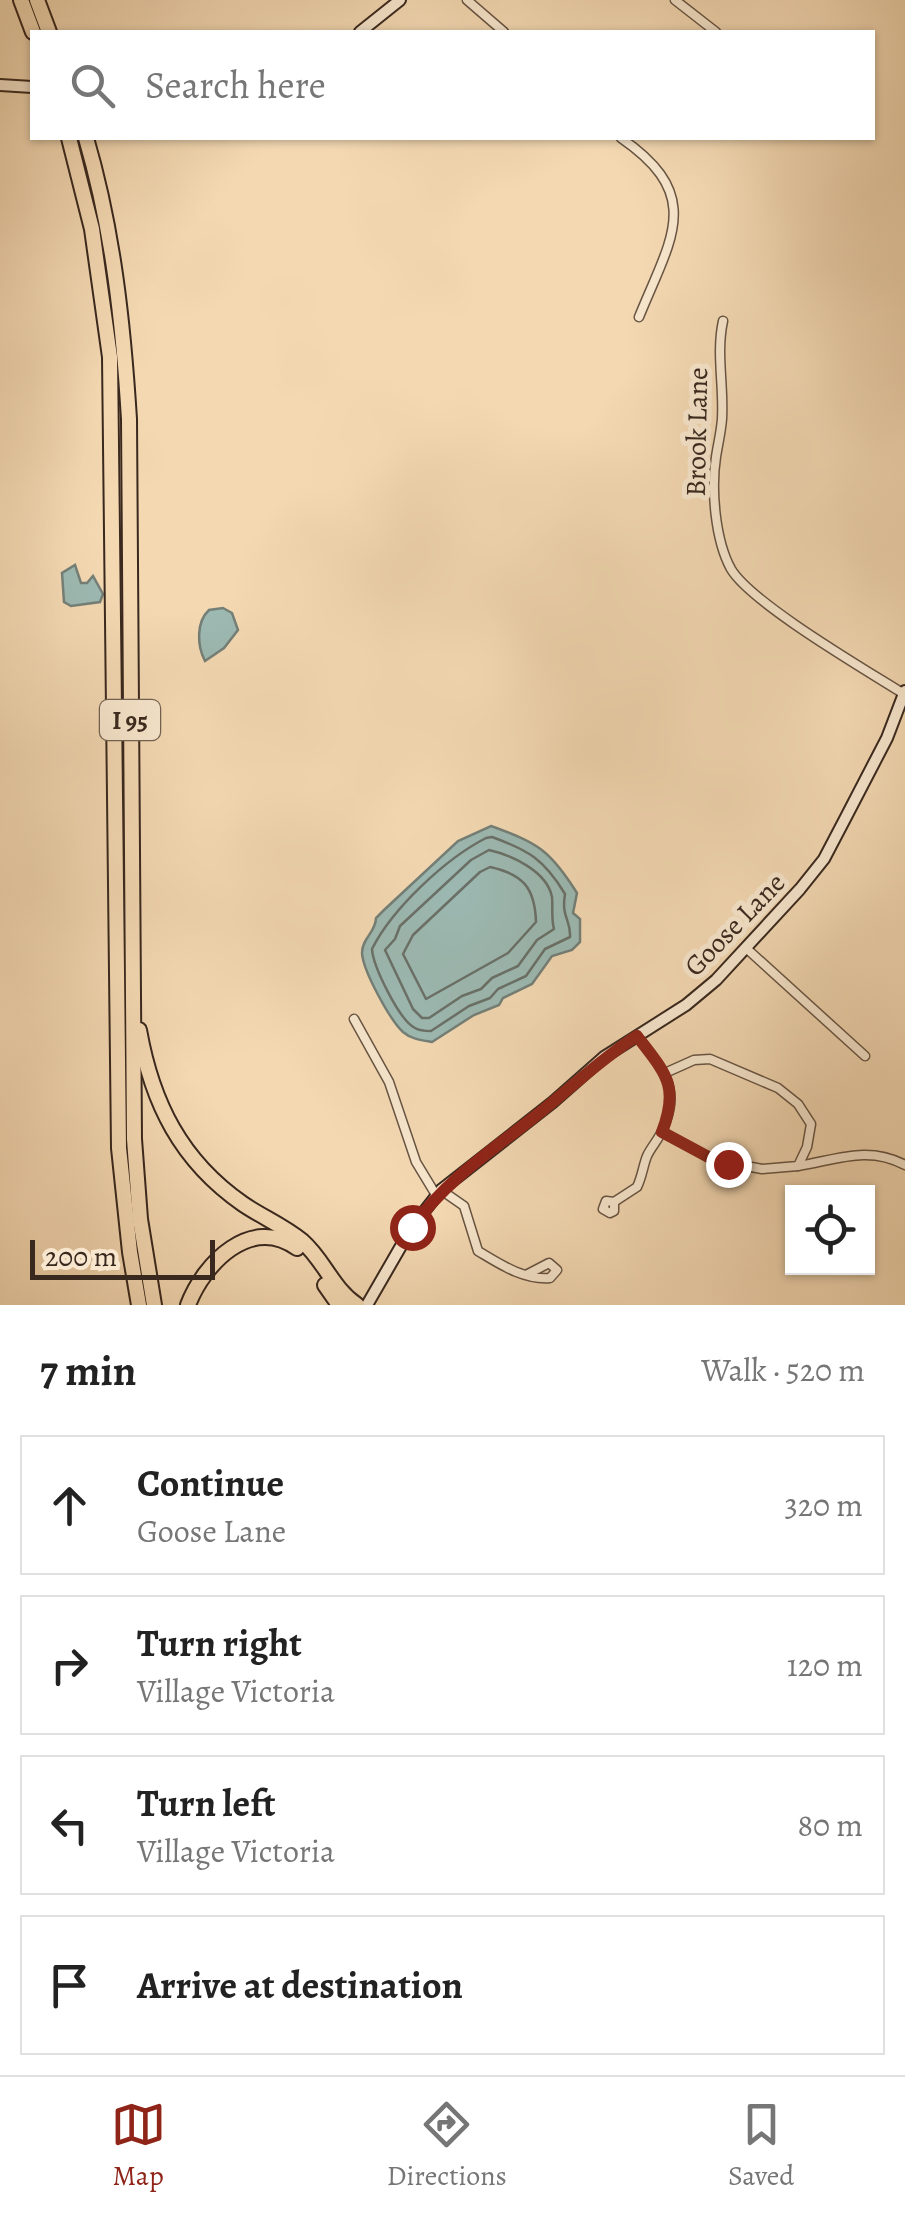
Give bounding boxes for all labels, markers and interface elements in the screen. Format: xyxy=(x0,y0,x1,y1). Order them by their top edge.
search box xyxy=(30,30,875,140)
icon: search xyxy=(65,58,120,113)
text: Search here xyxy=(145,59,326,111)
street label: Brook Lane xyxy=(677,367,717,497)
road number: I 95 xyxy=(100,700,160,740)
street label: Goose Lane xyxy=(676,865,794,985)
route end xyxy=(706,1142,752,1188)
map controls xyxy=(785,1185,875,1275)
button: locate xyxy=(785,1185,875,1275)
route start xyxy=(390,1205,436,1251)
scale bar xyxy=(30,1235,215,1280)
text: 200 m xyxy=(45,1238,117,1276)
text: 7 min xyxy=(40,1342,136,1399)
text: Walk · 520 m xyxy=(701,1348,865,1392)
text: Continue xyxy=(137,1457,284,1509)
icon: ahead xyxy=(42,1478,97,1533)
text: 320 m xyxy=(784,1483,863,1527)
text: Goose Lane xyxy=(137,1509,286,1553)
text: Turn right xyxy=(137,1617,302,1669)
icon: right xyxy=(42,1638,97,1693)
text: 120 m xyxy=(787,1643,863,1687)
text: Village Victoria xyxy=(137,1669,335,1713)
text: Turn left xyxy=(137,1777,276,1829)
icon: left xyxy=(42,1798,97,1853)
text: 80 m xyxy=(797,1803,863,1847)
text: Village Victoria xyxy=(137,1829,335,1873)
icon: arrive xyxy=(42,1958,97,2013)
text: Arrive at destination xyxy=(137,1959,463,2011)
tab: Map xyxy=(111,2097,166,2195)
tab: Directions xyxy=(387,2097,507,2195)
tab: Saved xyxy=(728,2097,794,2195)

